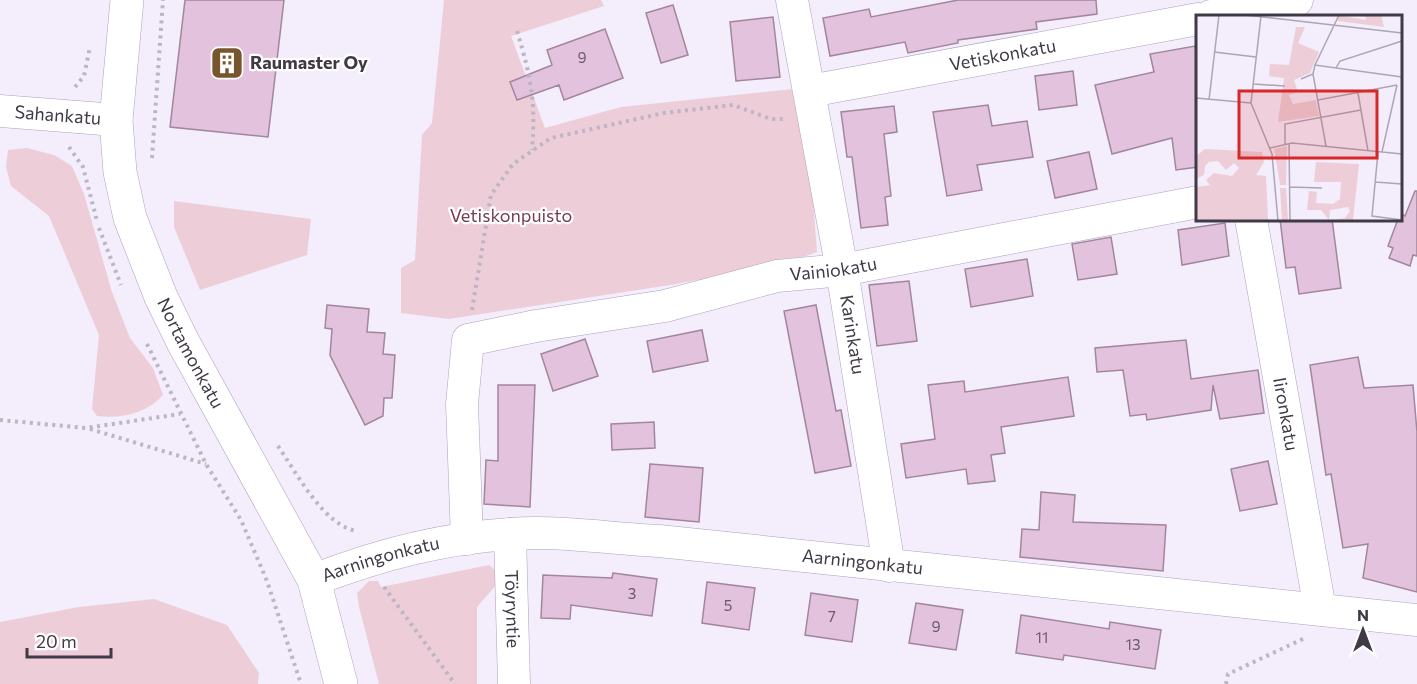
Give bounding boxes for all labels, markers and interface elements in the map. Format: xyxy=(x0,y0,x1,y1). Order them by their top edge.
inset map xyxy=(1196,15,1402,220)
street label: Vetiskonkatu xyxy=(948,34,1058,75)
building icon: Raumaster Oy xyxy=(209,45,245,81)
house number: 9 xyxy=(577,48,587,66)
place label: Raumaster Oy xyxy=(250,51,368,73)
street label: Sahankatu xyxy=(14,100,102,129)
park label: Vetiskonpuisto xyxy=(450,204,572,226)
street label: Vainiokatu xyxy=(789,252,879,285)
street label: Karinkatu xyxy=(836,293,870,376)
street label: Nortamonkatu xyxy=(153,294,229,412)
street label: Iironkatu xyxy=(1269,375,1304,452)
street label: Aarningonkatu xyxy=(318,531,441,586)
street label: Aarningonkatu xyxy=(801,544,924,578)
street label: Töyryntie xyxy=(501,570,525,648)
house number: 3 xyxy=(628,584,636,602)
house number: 5 xyxy=(724,596,732,614)
north arrow xyxy=(1333,600,1393,660)
text: N xyxy=(1357,605,1369,624)
house number: 7 xyxy=(828,607,836,625)
house number: 9 xyxy=(931,617,941,635)
scale bar xyxy=(27,621,111,659)
house number: 11 xyxy=(1036,628,1048,646)
text: 20 m xyxy=(36,630,77,652)
house number: 13 xyxy=(1126,635,1140,653)

